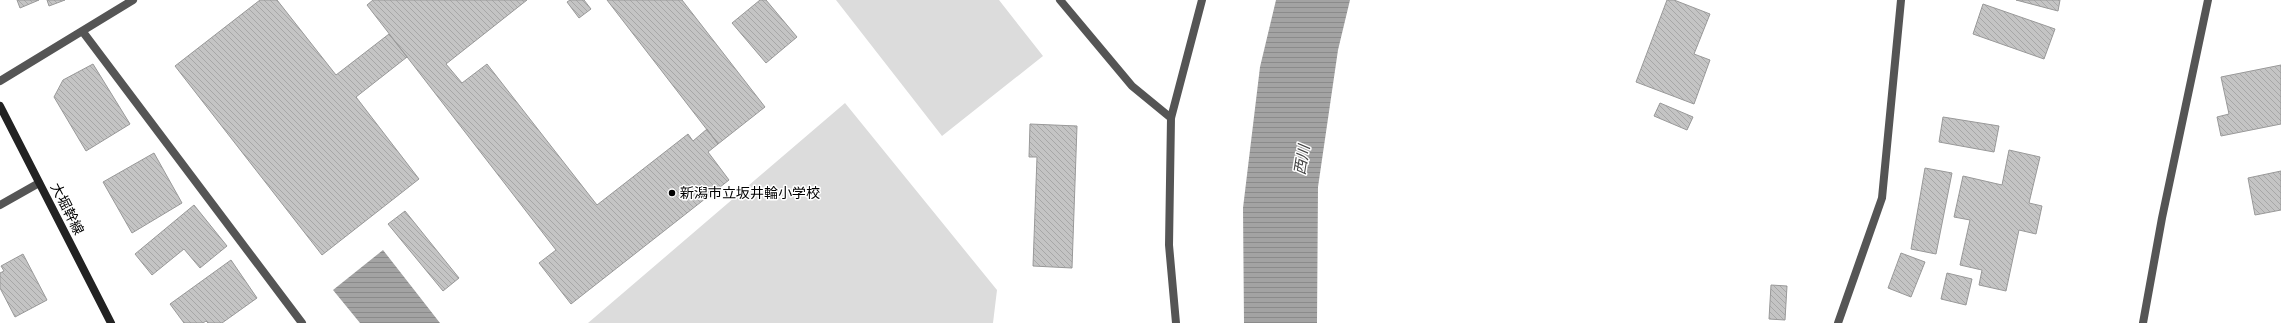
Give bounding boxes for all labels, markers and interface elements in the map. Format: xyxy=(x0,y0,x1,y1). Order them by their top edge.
water label: 西川 xyxy=(1291,142,1314,176)
street label: 大堀幹線 xyxy=(47,180,87,238)
place label: 新潟市立坂井輪小学校 xyxy=(680,185,820,202)
marker: 新潟市立坂井輪小学校 xyxy=(667,188,677,198)

